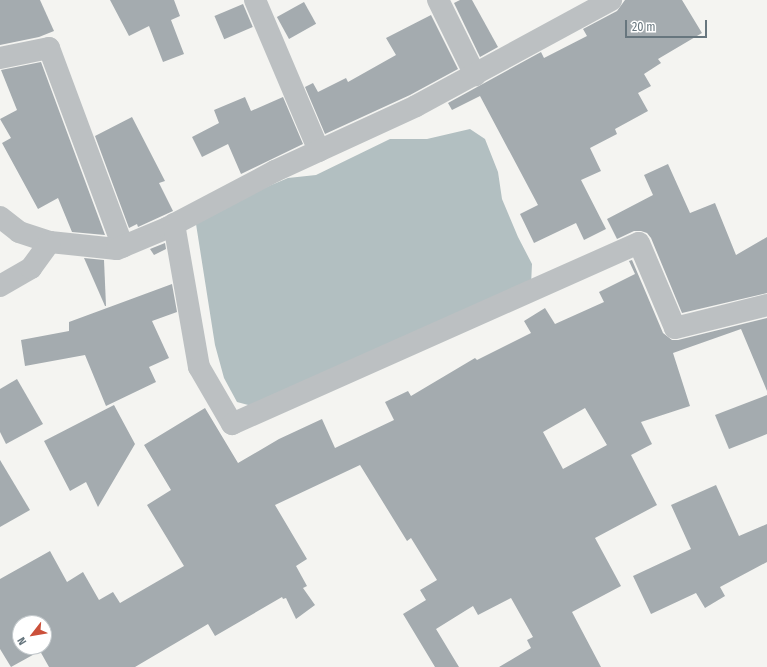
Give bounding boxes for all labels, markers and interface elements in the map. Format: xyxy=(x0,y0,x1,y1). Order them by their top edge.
scale bar xyxy=(627,12,709,38)
text: 20 m xyxy=(632,20,656,34)
north arrow xyxy=(12,615,52,655)
text: N xyxy=(15,635,29,647)

